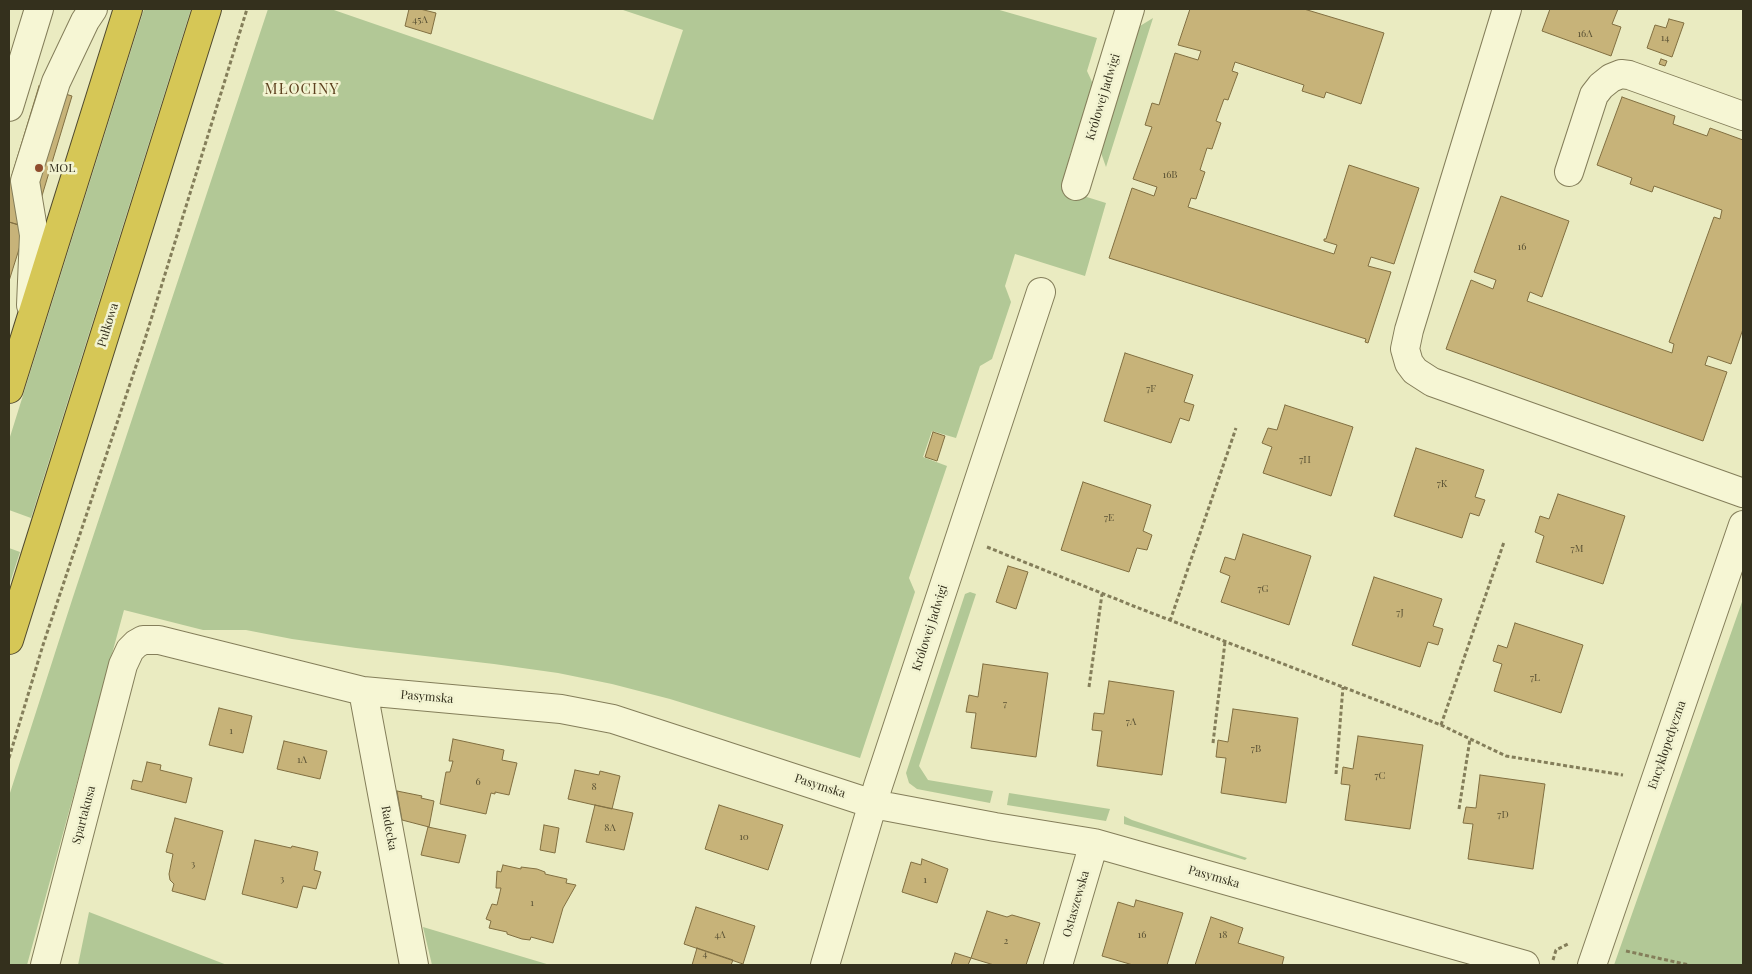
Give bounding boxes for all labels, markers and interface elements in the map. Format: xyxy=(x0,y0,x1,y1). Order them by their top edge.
house number: 45A xyxy=(412,14,428,26)
house number: 16A xyxy=(1577,28,1593,40)
house number: 14 xyxy=(1661,32,1669,44)
street label: Królowej Jadwigi xyxy=(1083,52,1123,142)
district label: MŁOCINY xyxy=(264,80,340,98)
place label: MOL xyxy=(49,161,75,175)
marker: MOL xyxy=(33,162,45,174)
house number: 16B xyxy=(1162,169,1178,181)
house number: 16 xyxy=(1518,241,1526,253)
street label: Pułkowa xyxy=(94,301,122,349)
house number: 7F xyxy=(1146,383,1156,395)
house number: 7H xyxy=(1299,454,1311,466)
house number: 7K xyxy=(1437,478,1447,490)
house number: 7E xyxy=(1104,512,1114,524)
house number: 7M xyxy=(1571,543,1583,555)
street label: Królowej Jadwigi xyxy=(909,583,951,673)
house number: 7G xyxy=(1257,583,1269,595)
house number: 7J xyxy=(1396,607,1404,619)
house number: 7L xyxy=(1530,672,1540,684)
street label: Pasymska xyxy=(400,688,454,706)
house number: 7 xyxy=(1003,698,1007,710)
street label: Encyklopedyczna xyxy=(1645,699,1689,791)
house number: 7A xyxy=(1126,716,1136,728)
house number: 1 xyxy=(229,725,233,737)
house number: 7B xyxy=(1251,743,1261,755)
house number: 1A xyxy=(297,754,307,766)
house number: 7C xyxy=(1375,770,1385,782)
street label: Pasymska xyxy=(793,771,847,801)
house number: 6 xyxy=(475,776,481,788)
house number: 8 xyxy=(591,781,597,793)
street label: Spartakusa xyxy=(69,784,99,846)
street label: Radecka xyxy=(378,805,400,851)
house number: 7D xyxy=(1497,809,1509,821)
house number: 8A xyxy=(604,822,616,834)
house number: 10 xyxy=(739,831,749,843)
house number: 3 xyxy=(191,858,195,870)
street label: Pasymska xyxy=(1187,863,1241,891)
street label: Ostaszewska xyxy=(1060,869,1092,939)
house number: 3 xyxy=(280,873,284,885)
house number: 1 xyxy=(923,874,927,886)
house number: 1 xyxy=(530,897,534,909)
house number: 4A xyxy=(714,929,726,941)
house number: 16 xyxy=(1138,929,1146,941)
house number: 18 xyxy=(1219,929,1227,941)
house number: 2 xyxy=(1004,935,1008,947)
house number: 4 xyxy=(703,948,707,960)

